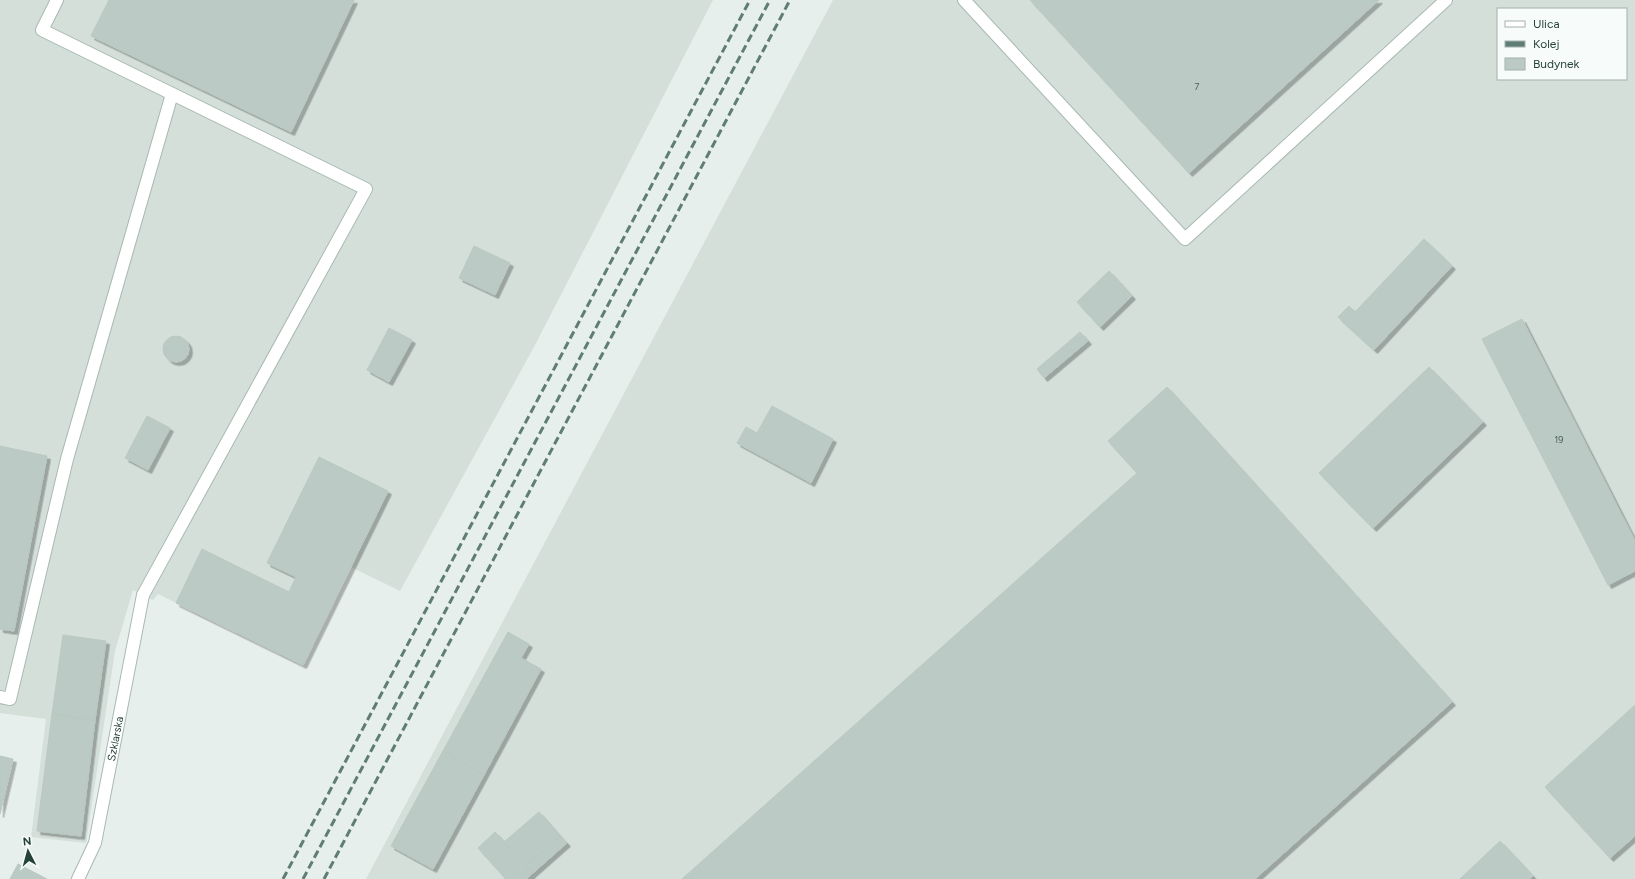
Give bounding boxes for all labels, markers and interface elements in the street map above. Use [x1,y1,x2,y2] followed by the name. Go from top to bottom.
[1497,8,1627,80] legend
[1533,17,1560,31] text: Ulica
[1533,37,1560,51] text: Kolej
[1533,57,1580,71] text: Budynek
[1195,81,1200,92] house number: 7
[1555,434,1563,445] house number: 19
[105,715,126,762] street label: Szklarska
[8,831,48,871] north arrow
[22,835,32,848] text: N

